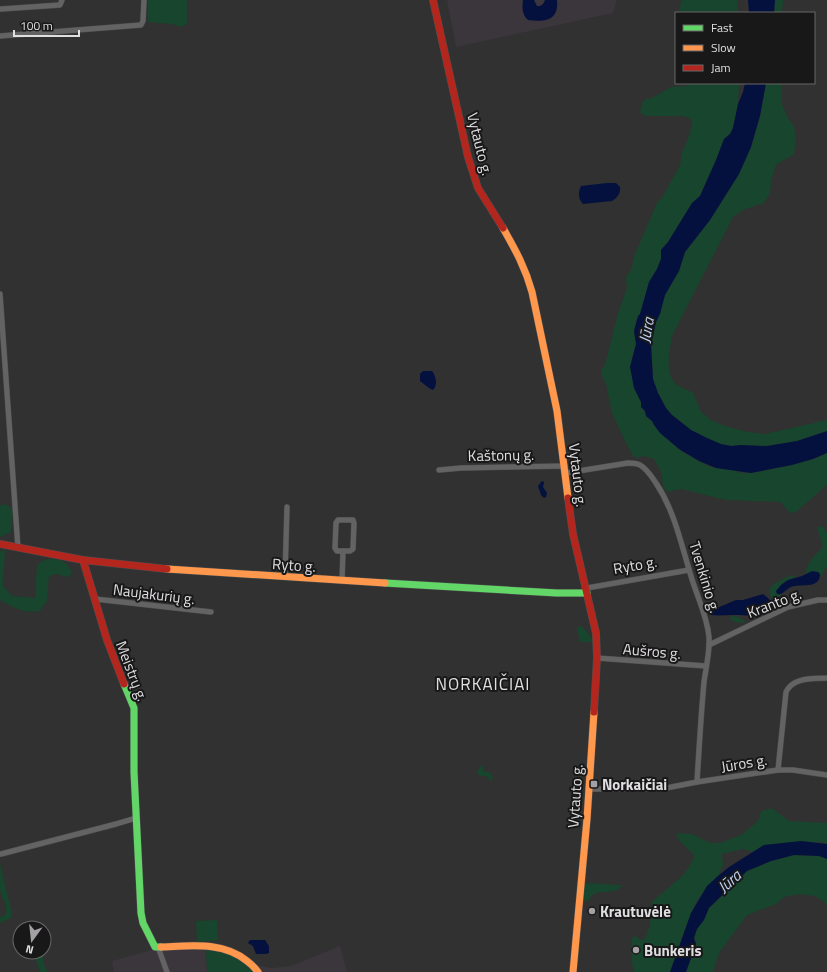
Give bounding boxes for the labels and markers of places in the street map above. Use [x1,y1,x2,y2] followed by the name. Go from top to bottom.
[602,773,667,796] place label: Norkaičiai
[589,779,599,789] marker: Norkaičiai
[600,900,671,923] place label: Krautuvėlė
[587,906,597,916] marker: Krautuvėlė
[644,939,702,962] place label: Bunkeris
[631,945,641,955] marker: Bunkeris

